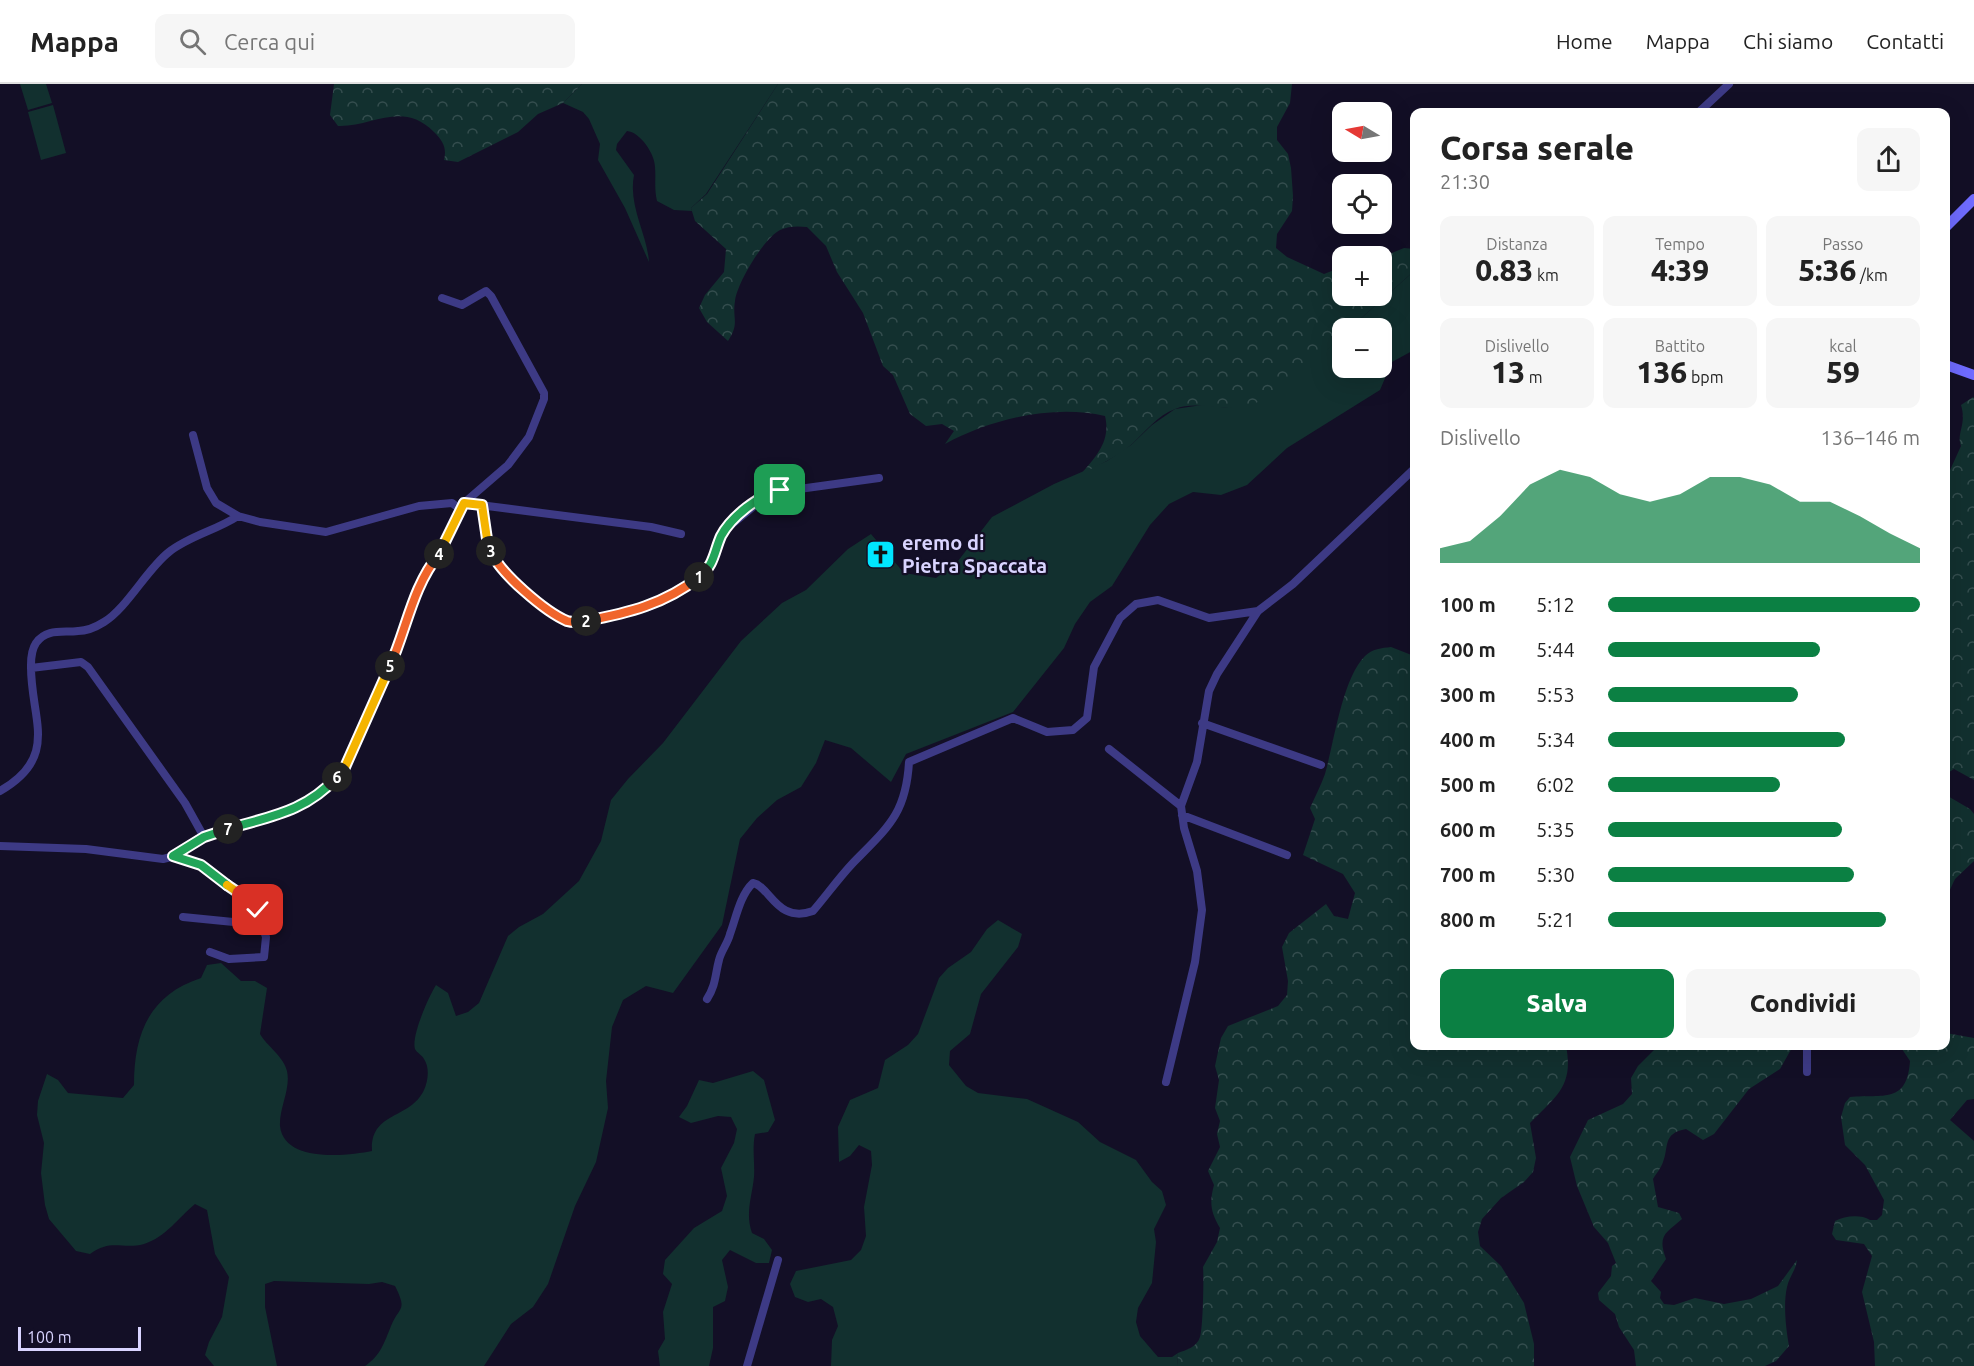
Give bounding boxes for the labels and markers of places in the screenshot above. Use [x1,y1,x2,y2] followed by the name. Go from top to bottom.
[754,464,805,515] pin
[902,531,1047,577] place label: eremo di Pietra Spaccata
[476,536,506,566] pin: 3
[865,538,897,570] church icon: eremo di Pietra Spaccata
[424,539,454,569] pin: 4
[684,562,714,592] pin: 1
[571,606,601,636] pin: 2
[375,651,405,681] pin: 5
[322,762,352,792] pin: 6
[213,814,243,844] pin: 7
[232,884,283,935] pin

